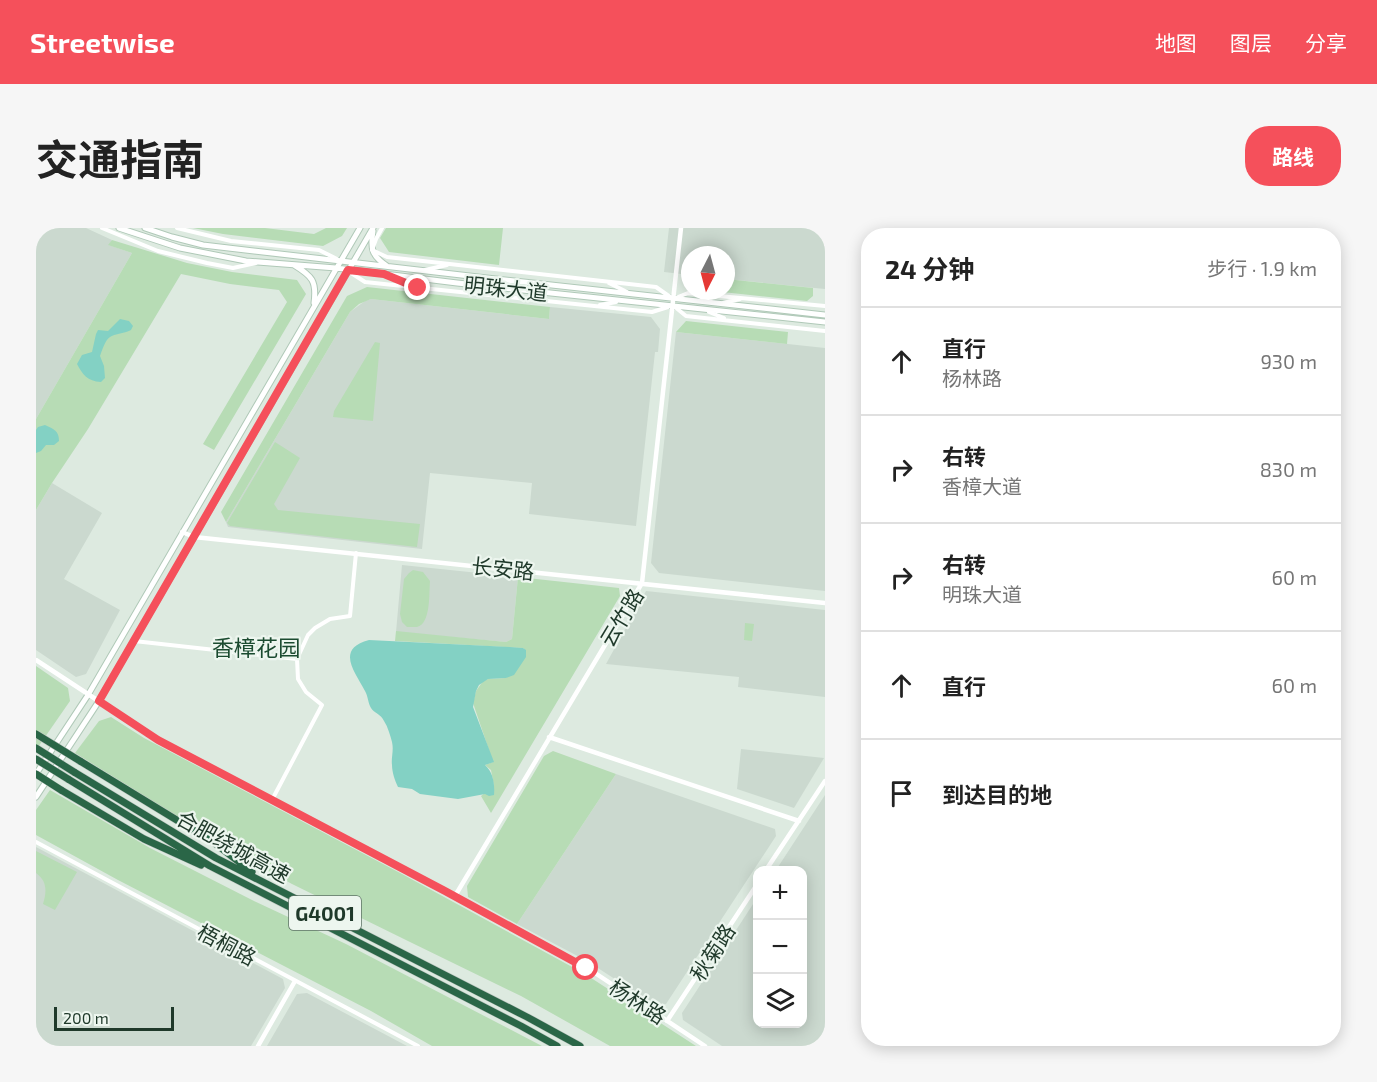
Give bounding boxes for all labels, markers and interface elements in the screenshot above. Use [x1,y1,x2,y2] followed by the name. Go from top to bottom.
[30,25,175,59] text: Streetwise
[1155,30,1197,55] text: 地图
[1230,30,1272,55] text: 图层
[1305,30,1347,55] text: 分享
[1245,126,1341,186] button: 路线
[36,133,204,183] text: 交通指南
[681,246,735,300] north arrow
[885,253,974,284] text: 24 分钟
[1207,256,1317,280] text: 步行 · 1.9 km
[463,271,549,305] street label: 明珠大道
[404,274,430,300] route end
[942,335,986,361] text: 直行
[885,345,918,378] icon: ahead
[1260,349,1317,373] text: 930 m
[942,366,1002,390] text: 杨林路
[942,443,986,469] text: 右转
[885,453,918,486] icon: right
[1260,457,1317,481] text: 830 m
[942,474,1022,498] text: 香樟大道
[942,551,986,577] text: 右转
[470,552,536,584] street label: 长安路
[885,561,918,594] icon: right
[1272,565,1317,589] text: 60 m
[942,582,1022,606] text: 明珠大道
[594,584,648,650] street label: 云竹路
[212,634,300,660] district label: 香樟花园
[885,669,918,702] icon: ahead
[942,673,986,699] text: 直行
[1272,673,1317,697] text: 60 m
[885,777,918,810] icon: arrive
[942,781,1052,807] text: 到达目的地
[173,805,295,887] street label: 合肥绕城高速
[753,866,807,1028] map controls
[753,866,807,920] button: +
[289,896,361,930] road number: G4001
[193,918,261,970] street label: 梧桐路
[684,919,740,985] street label: 秋菊路
[753,920,807,974] button: −
[572,954,598,980] route start
[605,973,671,1029] street label: 杨林路
[753,974,807,1028] button: layers
[54,1004,174,1032] scale bar
[63,1008,109,1027] text: 200 m

